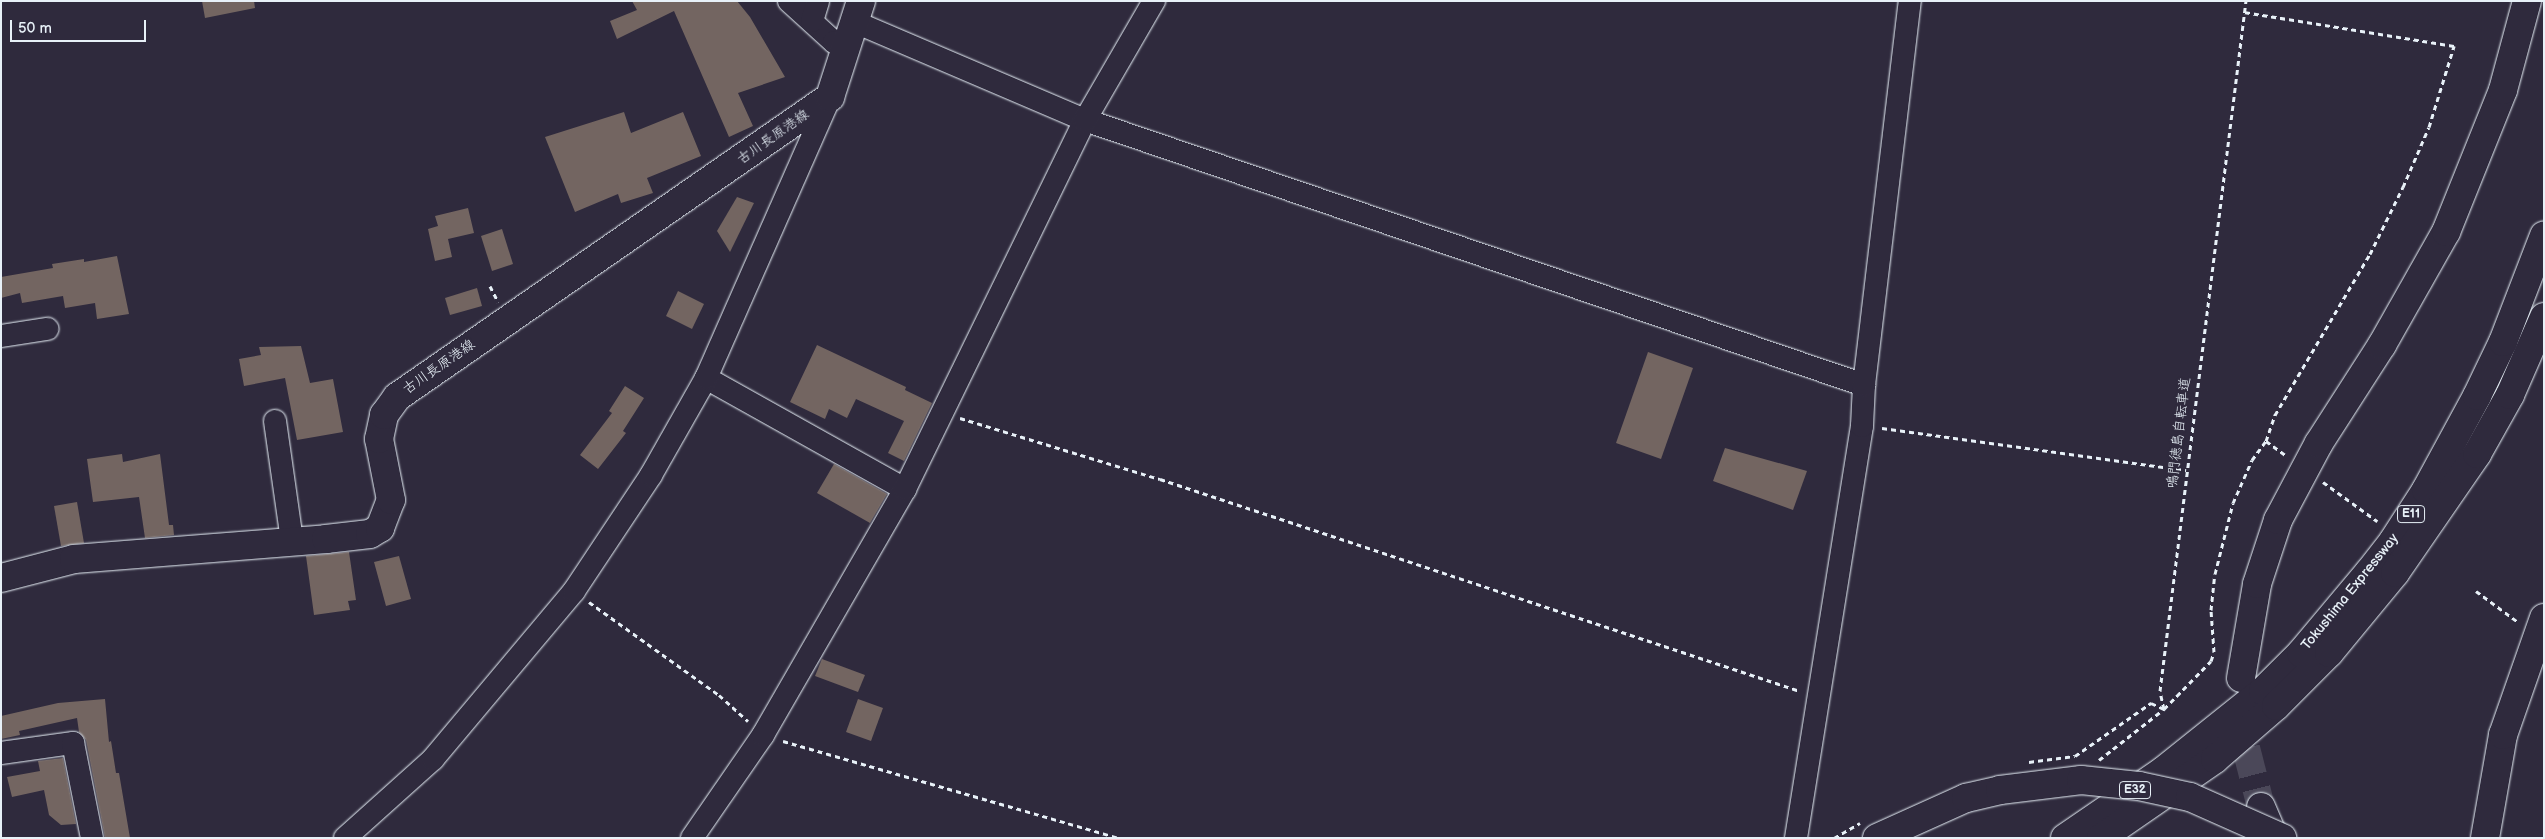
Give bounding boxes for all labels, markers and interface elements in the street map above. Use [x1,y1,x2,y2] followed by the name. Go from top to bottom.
[12,10,149,42] scale bar
[18,19,52,38] text: 50 m
[734,106,812,168] street label: 古川長原港線
[400,336,478,398] street label: 古川長原港線
[2164,376,2194,490] street label: 鳴門徳島自転車道
[2396,504,2426,524] road number: E11
[2298,530,2402,654] street label: Tokushima Expressway
[2119,780,2151,800] road number: E32

